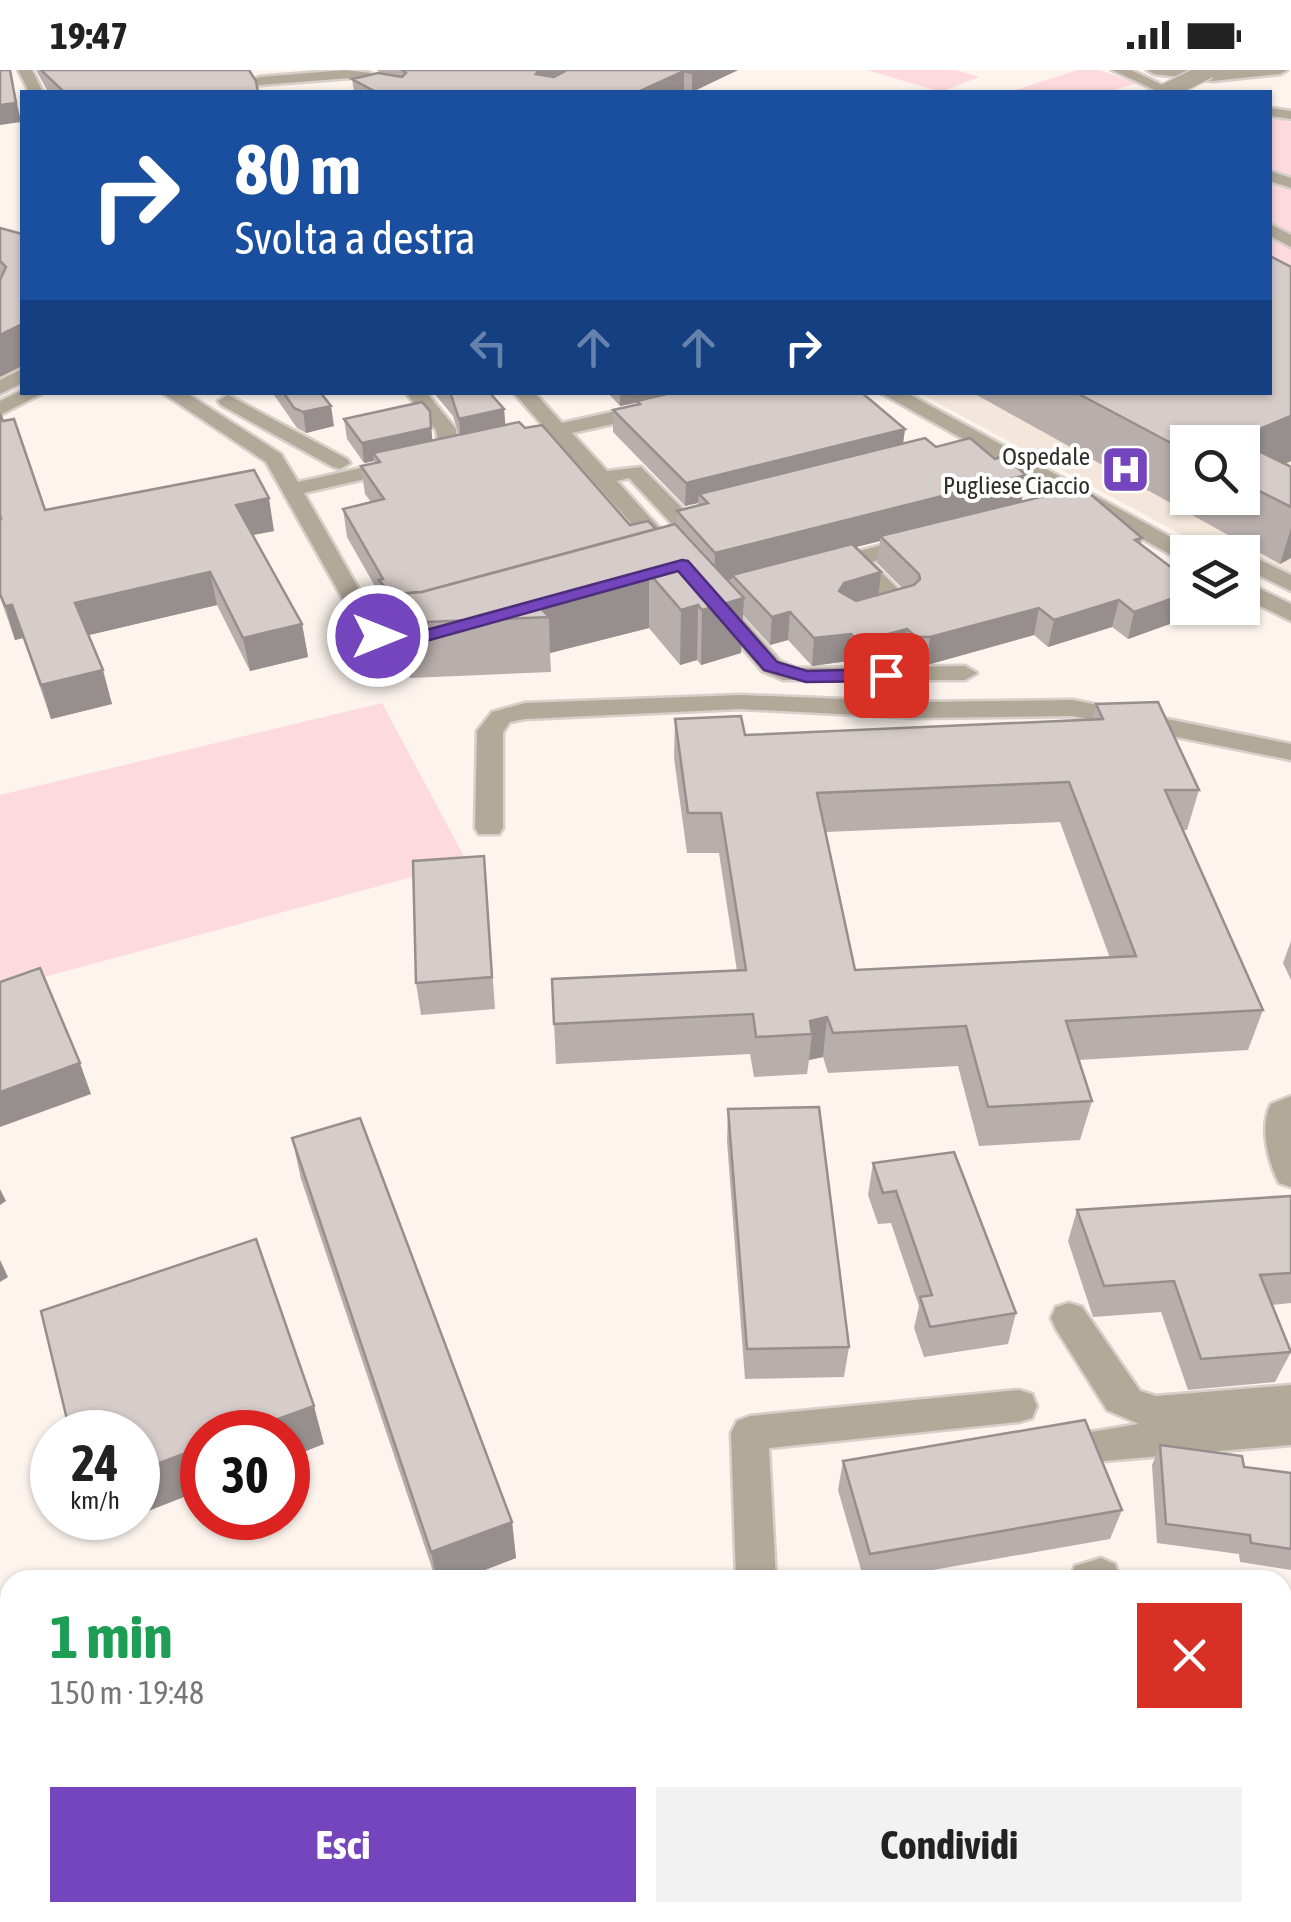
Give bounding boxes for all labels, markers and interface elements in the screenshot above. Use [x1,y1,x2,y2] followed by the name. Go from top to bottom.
[50,14,128,57] text: 19:47
[235,129,361,209] text: 80 m
[70,130,200,260] icon: right
[235,212,476,264] text: Svolta a destra
[461,320,516,375] icon: left
[566,320,621,375] icon: ahead
[671,320,726,375] icon: ahead
[776,320,831,375] icon: right
[1170,425,1260,625] map controls
[1170,425,1260,515] button: search
[943,442,1090,499] place label: Ospedale Pugliese Ciaccio
[1099,444,1151,496] hospital icon: Ospedale Pugliese Ciaccio
[1170,535,1260,625] button: layers
[326,584,430,688] position arrow
[844,633,929,718] pin
[859,648,914,703] icon: arrive
[180,1410,310,1540] speed limit sign: 30
[71,1434,118,1492] text: 24
[70,1486,120,1514] text: km/h
[50,1602,173,1671] text: 1 min
[1137,1603,1242,1708] button: close
[50,1674,204,1711] text: 150 m · 19:48
[50,1787,636,1902] button: Esci
[656,1787,1242,1902] button: Condividi

